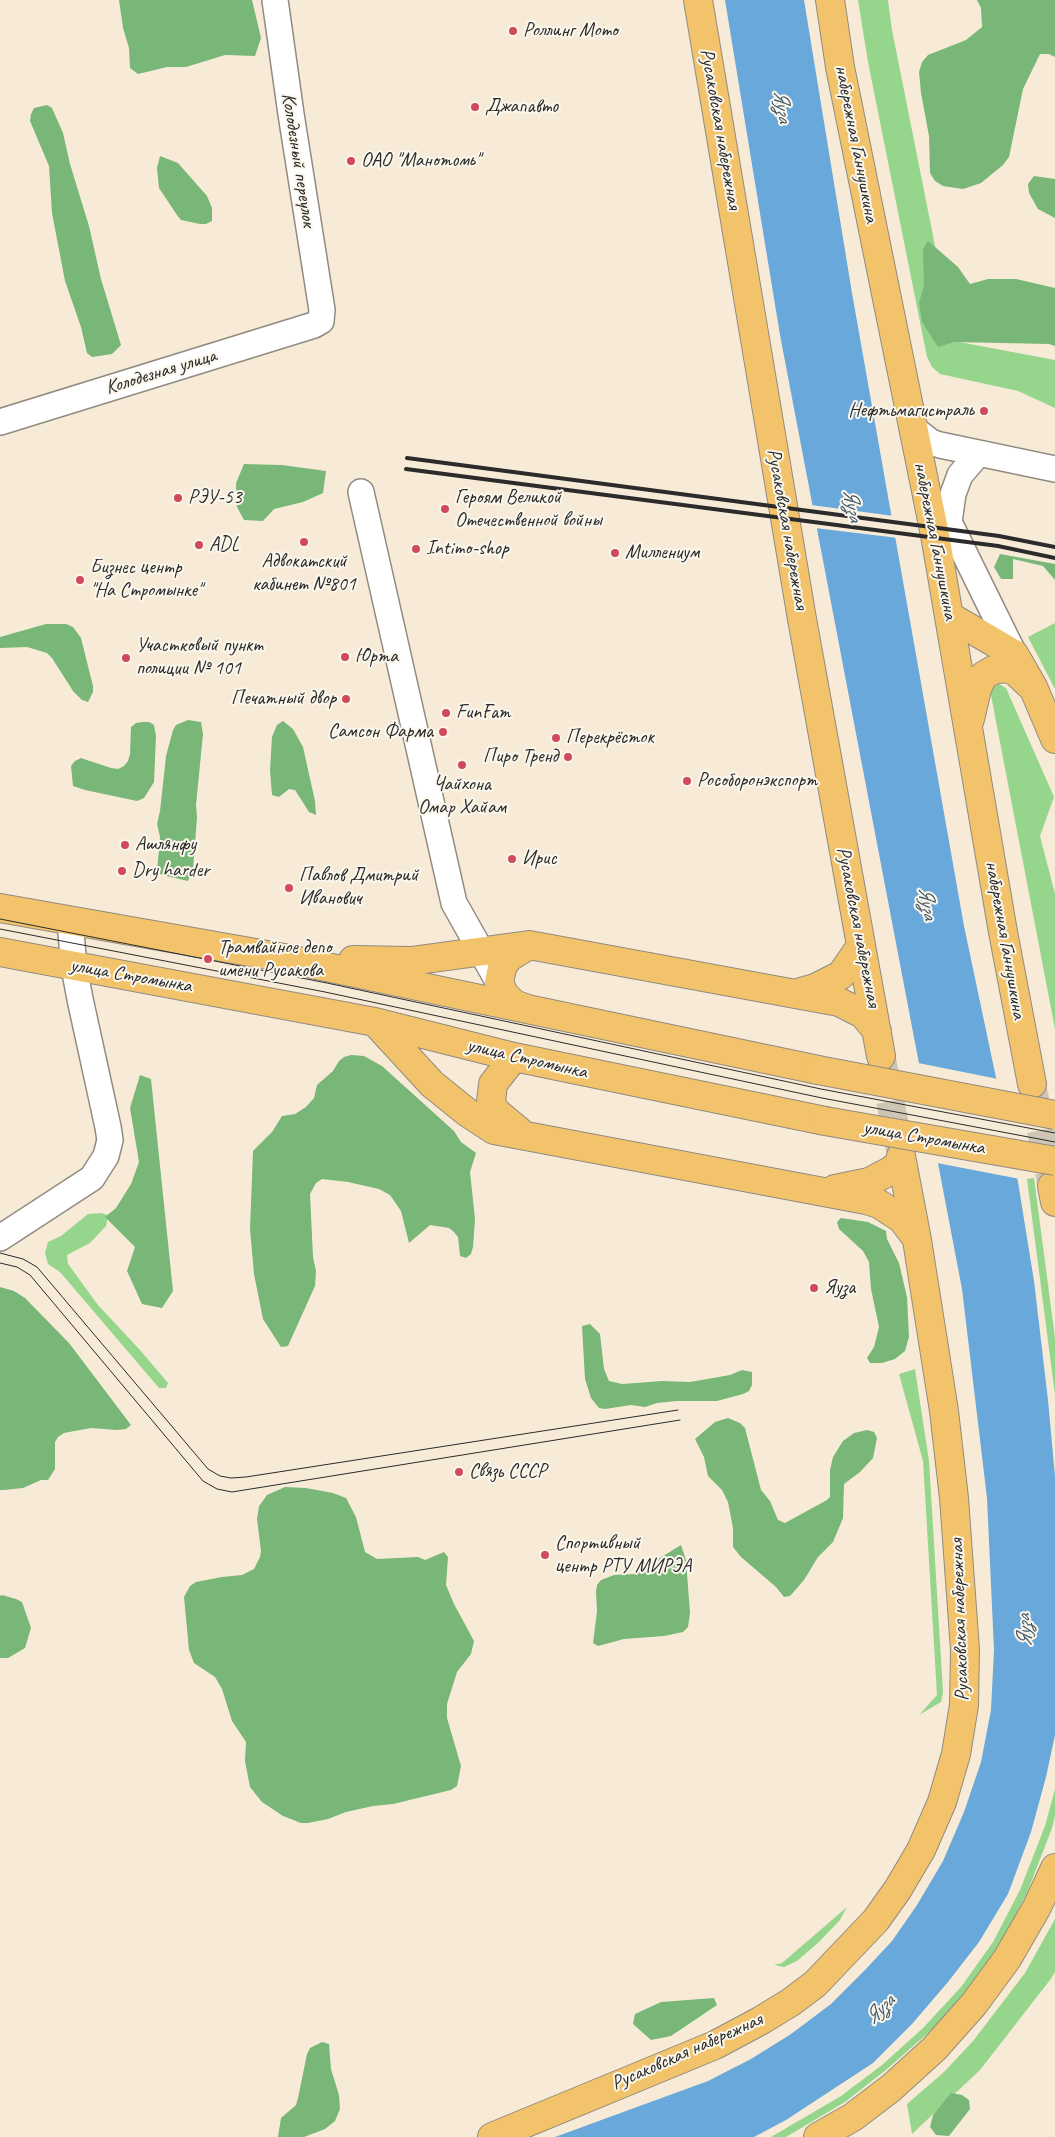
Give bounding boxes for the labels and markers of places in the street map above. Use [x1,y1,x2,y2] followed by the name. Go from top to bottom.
[523,19,618,43] place label: Роллинг Мото
[507,25,519,37] marker: Роллинг Мото
[485,95,558,119] place label: Джапавто
[469,101,481,113] marker: Джапавто
[361,149,480,173] place label: ОАО "Манотомь"
[345,155,357,167] marker: ОАО "Манотомь"
[848,399,974,423] place label: Нефтьмагистраль
[978,405,990,417] marker: Нефтьмагистраль
[188,486,242,510] place label: РЭУ-53
[455,486,602,533] place label: Героям Великой Отечественной войны
[172,492,184,504] marker: РЭУ-53
[439,503,451,515] marker: Героям Великой Отечественной войны
[209,533,239,557] place label: ADL
[298,536,310,548] marker: Адвокатский кабинет №801
[426,537,508,561] place label: Intimo-shop
[193,539,205,551] marker: ADL
[625,541,699,565] place label: Миллениум
[410,543,422,555] marker: Intimo-shop
[609,547,621,559] marker: Миллениум
[252,550,356,597] place label: Адвокатский кабинет №801
[90,556,202,603] place label: Бизнес центр "На Стромынке"
[74,574,86,586] marker: Бизнес центр "На Стромынке"
[136,634,262,681] place label: Участковый пункт полиции № 101
[355,645,398,669] place label: Юрта
[339,651,351,663] marker: Юрта
[120,652,132,664] marker: Участковый пункт полиции № 101
[231,687,336,711] place label: Печатный двор
[340,693,352,705] marker: Печатный двор
[456,701,510,725] place label: FunFam
[440,707,452,719] marker: FunFam
[328,720,433,744] place label: Самсон Фарма
[437,726,449,738] marker: Самсон Фарма
[566,726,654,750] place label: Перекрёсток
[550,732,562,744] marker: Перекрёсток
[483,745,558,769] place label: Пиро Тренд
[562,751,574,763] marker: Пиро Тренд
[456,759,468,771] marker: Чайхона Омар Хайам
[697,769,817,793] place label: Рособоронэкспорт
[418,773,506,820] place label: Чайхона Омар Хайам
[681,775,693,787] marker: Рособоронэкспорт
[135,833,196,857] place label: Ашлянфу
[119,839,131,851] marker: Ашлянфу
[522,847,556,871] place label: Ирис
[506,853,518,865] marker: Ирис
[132,859,209,883] place label: Dry harder
[299,864,418,911] place label: Павлов Дмитрий Иванович
[116,865,128,877] marker: Dry harder
[283,882,295,894] marker: Павлов Дмитрий Иванович
[218,936,332,983] place label: Трамвайное депо имени Русакова
[202,953,214,965] marker: Трамвайное депо имени Русакова
[824,1276,855,1300] place label: Яуза
[808,1282,820,1294] marker: Яуза
[469,1460,546,1484] place label: Связь СССР
[453,1466,465,1478] marker: Связь СССР
[555,1532,691,1579] place label: Спортивный центр РТУ МИРЭА
[539,1549,551,1561] marker: Спортивный центр РТУ МИРЭА

